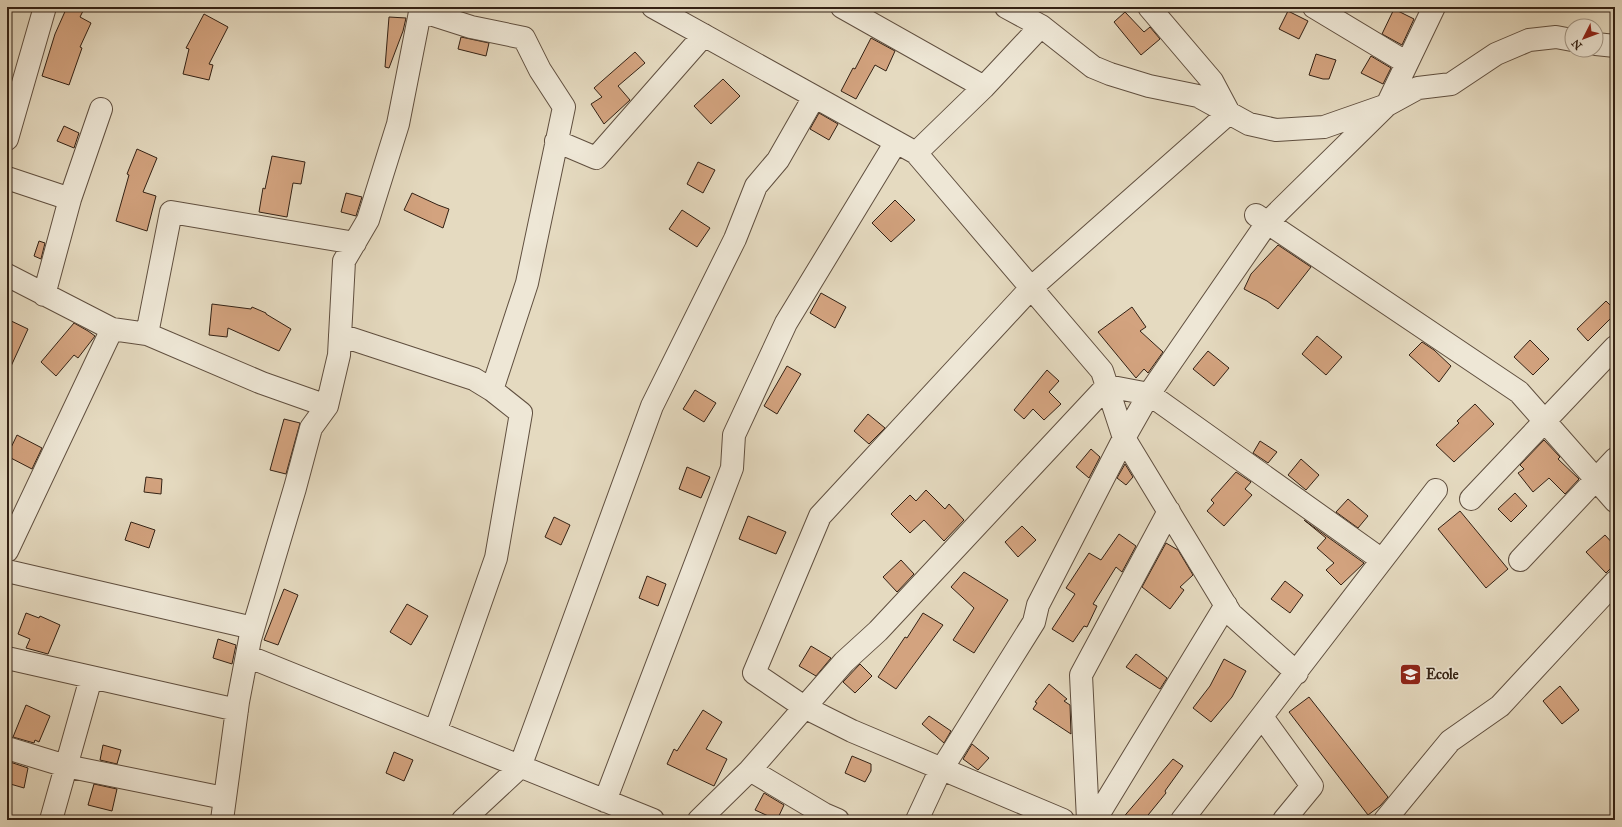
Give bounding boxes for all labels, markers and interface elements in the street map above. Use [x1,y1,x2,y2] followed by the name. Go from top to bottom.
[1564,18,1604,58] north arrow
[1569,36,1585,52] text: N
[1398,661,1424,687] school or university icon: Ecole
[1426,666,1459,683] place label: Ecole

